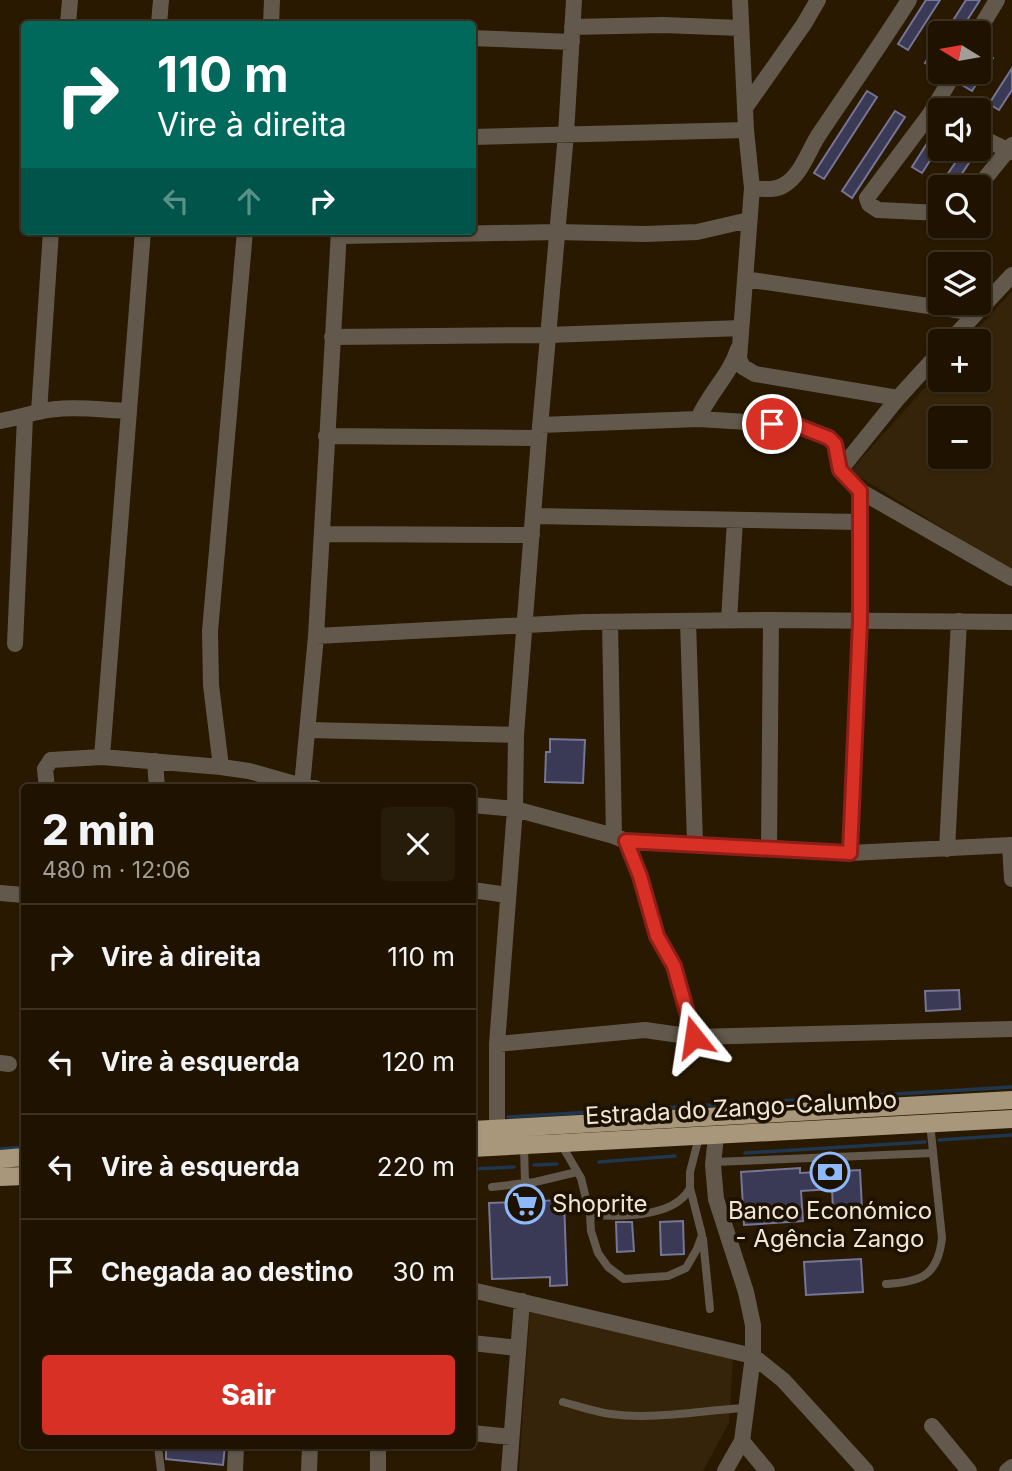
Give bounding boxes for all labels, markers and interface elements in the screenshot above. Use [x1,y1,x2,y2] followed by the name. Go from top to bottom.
[928,21,990,84] north arrow
[928,21,991,469] map controls
[157,45,289,104] text: 110 m
[42,49,133,140] icon: right
[928,98,991,161] button: sound
[157,105,347,144] text: Vire à direita
[928,175,991,238] button: search
[157,182,195,220] icon: left
[230,182,268,220] icon: ahead
[303,182,341,220] icon: right
[928,252,991,315] button: layers
[928,329,991,392] button: +
[742,394,802,454] pin
[753,405,791,443] icon: arrive
[928,406,991,469] button: −
[42,804,156,855] text: 2 min
[381,807,455,881] button: close
[42,856,191,884] text: 480 m · 12:06
[42,938,80,976] icon: right
[101,941,261,972] text: Vire à direita
[387,941,455,972] text: 110 m
[657,1000,731,1074] position arrow
[42,1043,80,1081] icon: left
[101,1046,300,1077] text: Vire à esquerda
[382,1046,455,1077] text: 120 m
[584,1085,898,1130] street label: Estrada do Zango-Calumbo
[42,1148,80,1186] icon: left
[101,1151,300,1182] text: Vire à esquerda
[377,1151,455,1182] text: 220 m
[809,1151,851,1193] bank icon: Banco Económico - Agência Zango
[504,1183,546,1225] supermarket icon: Shoprite
[552,1189,648,1218] place label: Shoprite
[728,1196,932,1253] place label: Banco Económico - Agência Zango
[42,1253,80,1291] icon: arrive
[101,1256,353,1287] text: Chegada ao destino
[392,1256,455,1287] text: 30 m
[42,1355,455,1435] button: Sair

